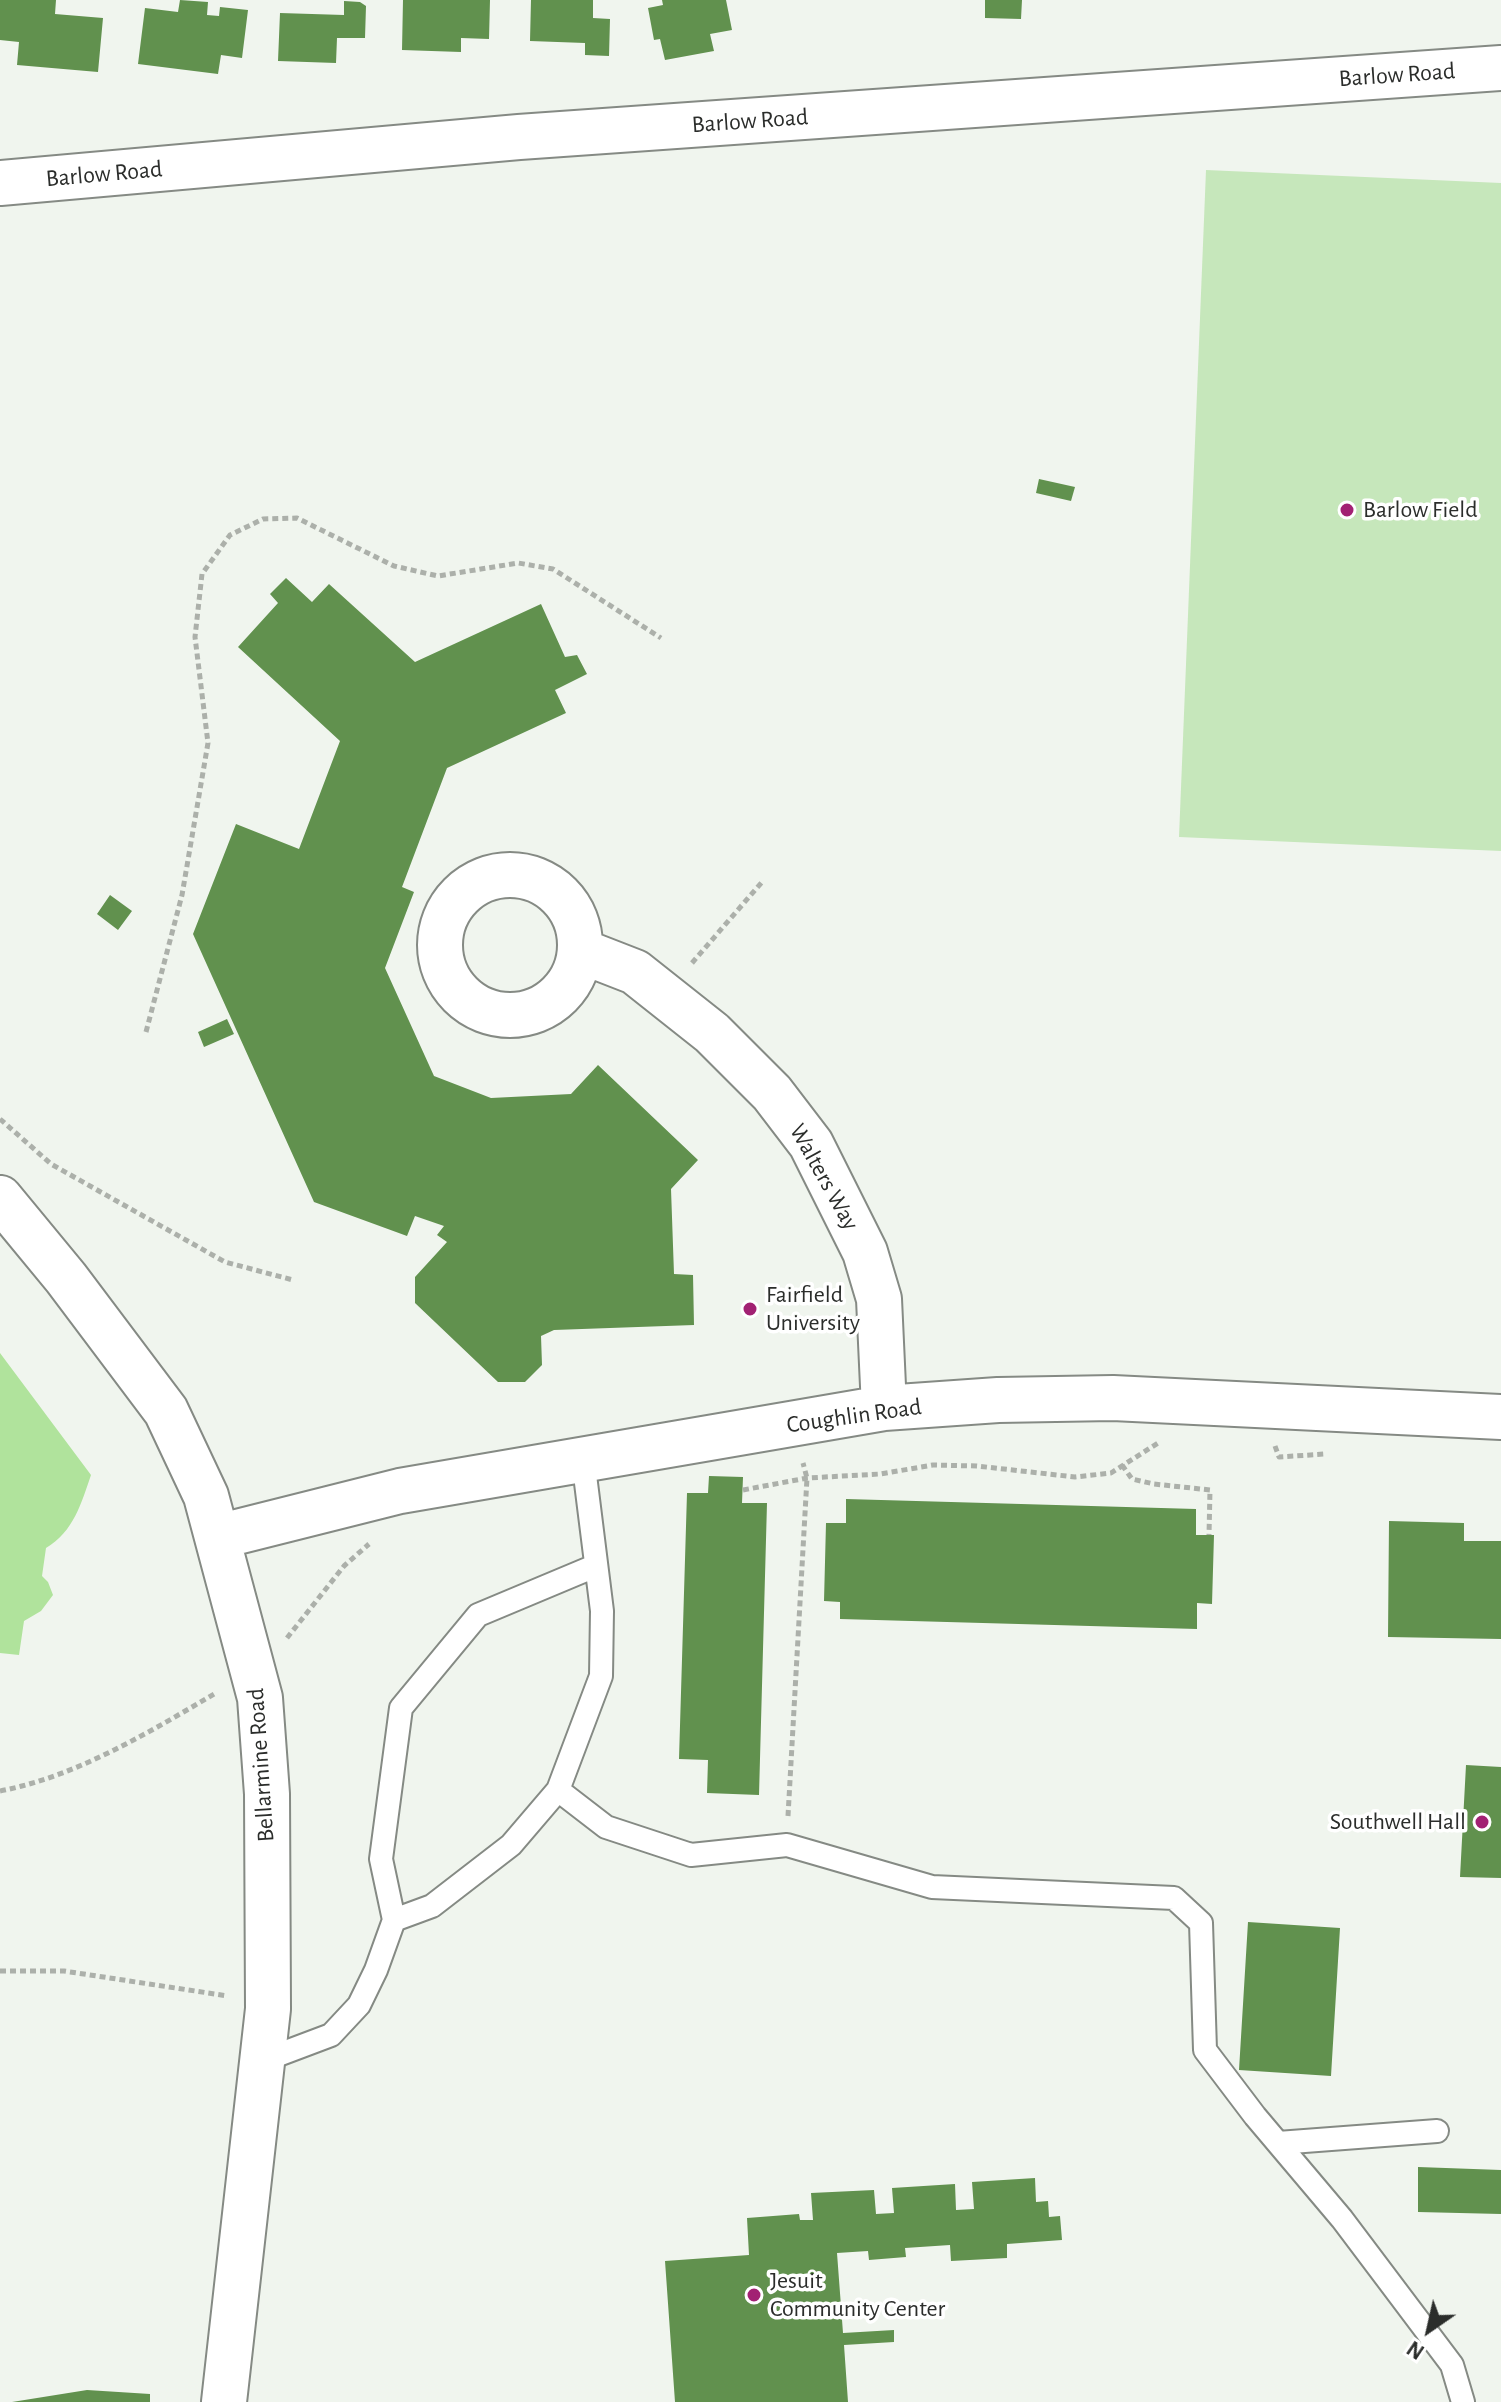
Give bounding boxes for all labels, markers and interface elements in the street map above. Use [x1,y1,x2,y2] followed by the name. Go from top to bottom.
[1338,57,1456,93] street label: Barlow Road
[691,103,809,139] street label: Barlow Road
[45,155,163,193] street label: Barlow Road
[1363,496,1478,524] place label: Barlow Field
[1338,501,1356,519] marker: Barlow Field
[783,1119,865,1235] street label: Walters Way
[766,1281,860,1337] place label: Fairfield University
[741,1300,759,1318] marker: Fairfield University
[785,1392,923,1440] street label: Coughlin Road
[241,1687,281,1843] street label: Bellarmine Road
[1330,1808,1466,1836] place label: Southwell Hall
[1473,1813,1491,1831] marker: Southwell Hall
[770,2267,945,2323] place label: Jesuit Community Center
[745,2286,763,2304] marker: Jesuit Community Center
[1389,2290,1469,2370] north arrow
[1403,2337,1428,2363] text: N

